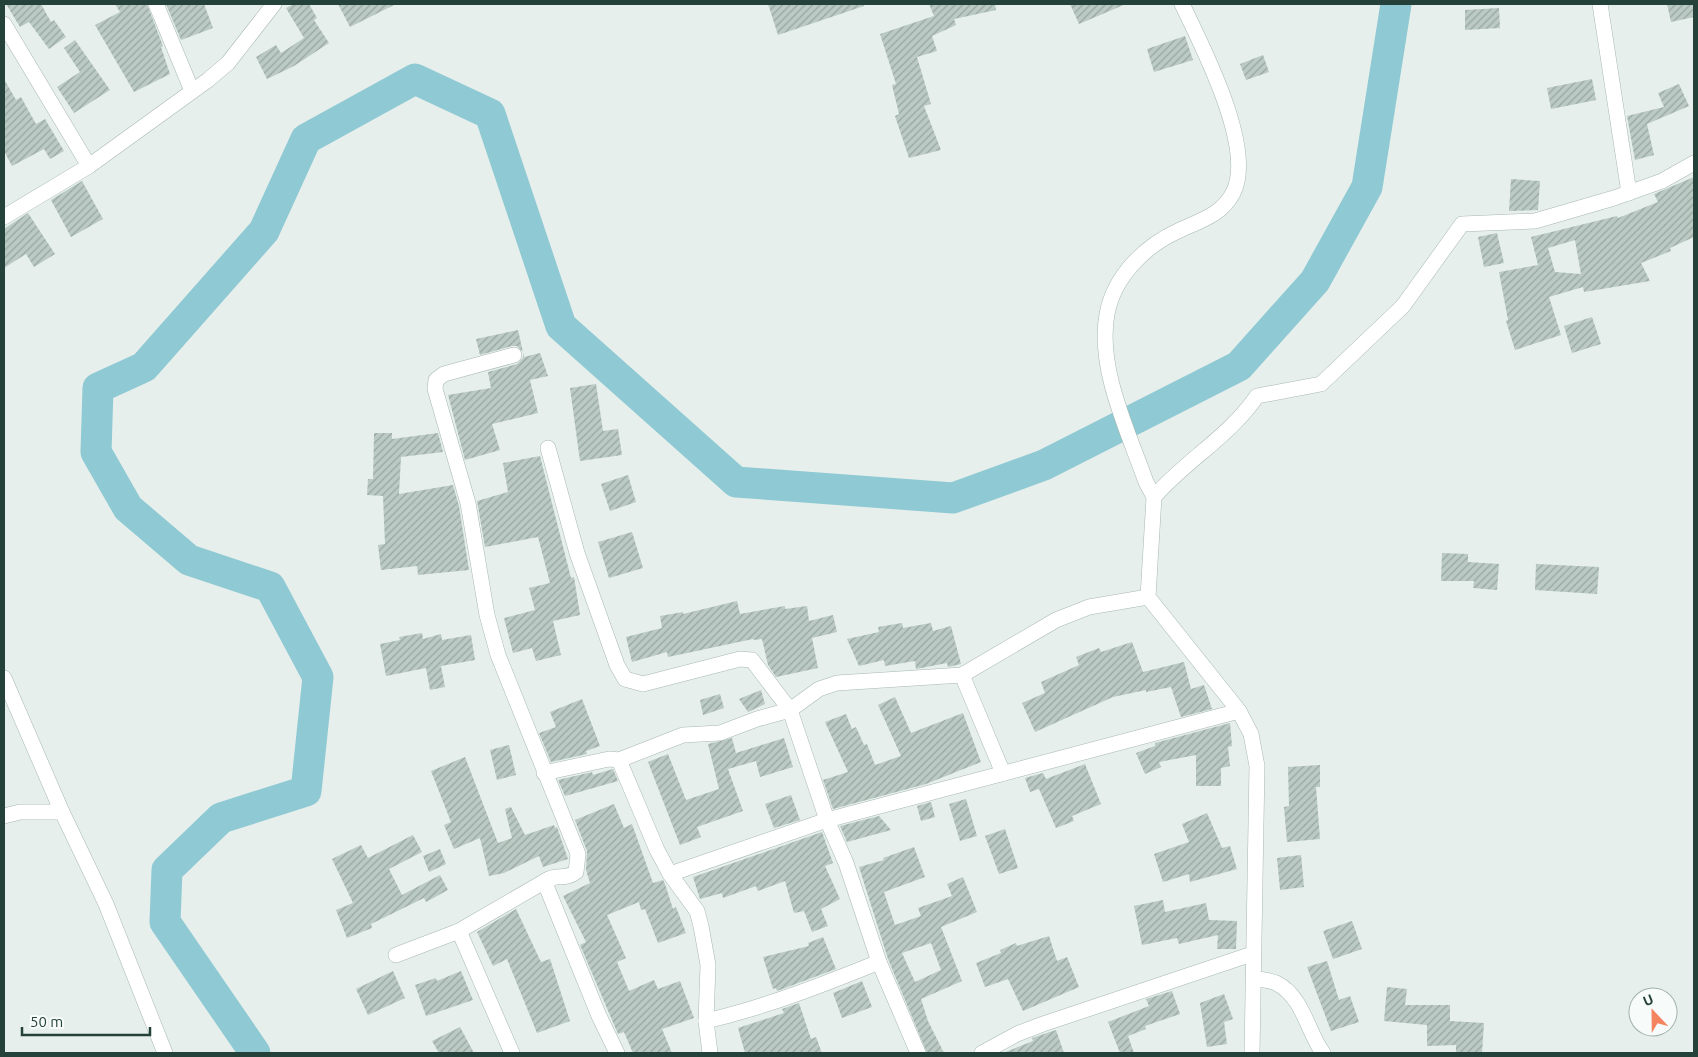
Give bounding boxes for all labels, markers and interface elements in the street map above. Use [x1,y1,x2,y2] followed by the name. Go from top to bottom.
[1628,987,1678,1037] north arrow
[1641,991,1656,1009] text: U
[22,1004,150,1036] scale bar
[30,1013,63,1030] text: 50 m

